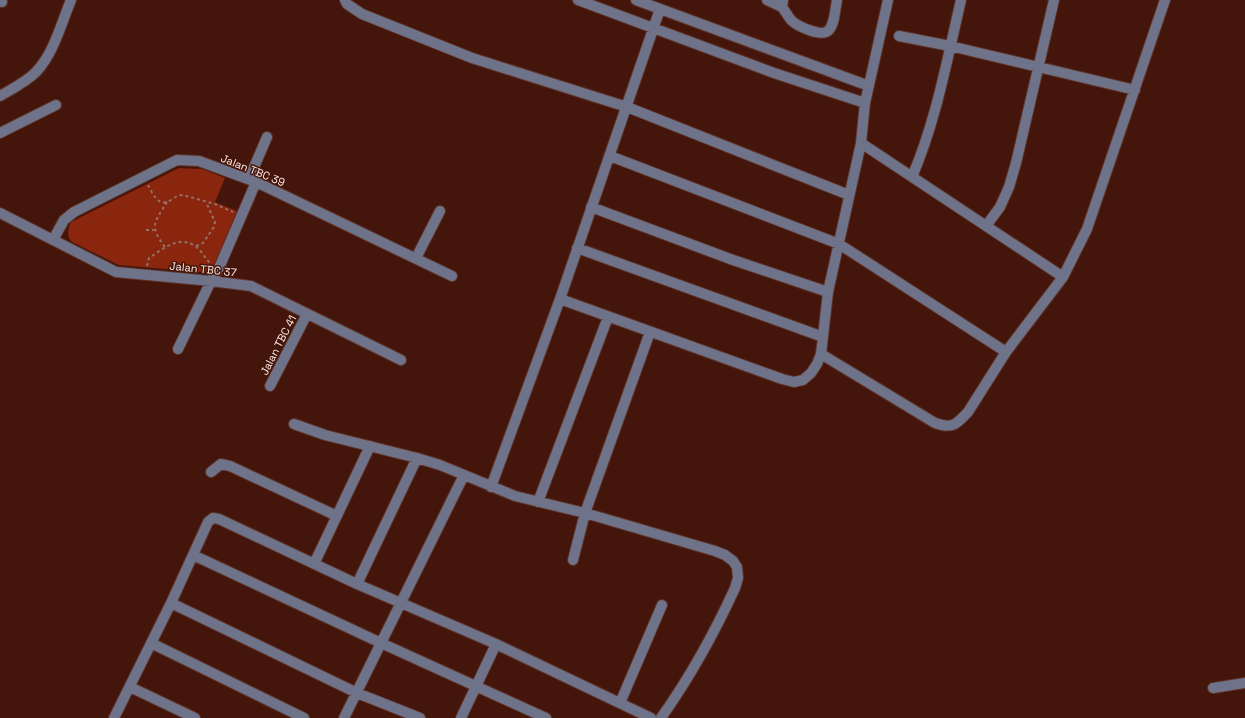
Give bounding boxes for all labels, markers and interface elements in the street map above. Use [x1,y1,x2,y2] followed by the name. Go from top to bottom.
[219,151,287,189] street label: Jalan TBC 39
[169,259,237,279] street label: Jalan TBC 37
[257,313,299,377] street label: Jalan TBC 41

